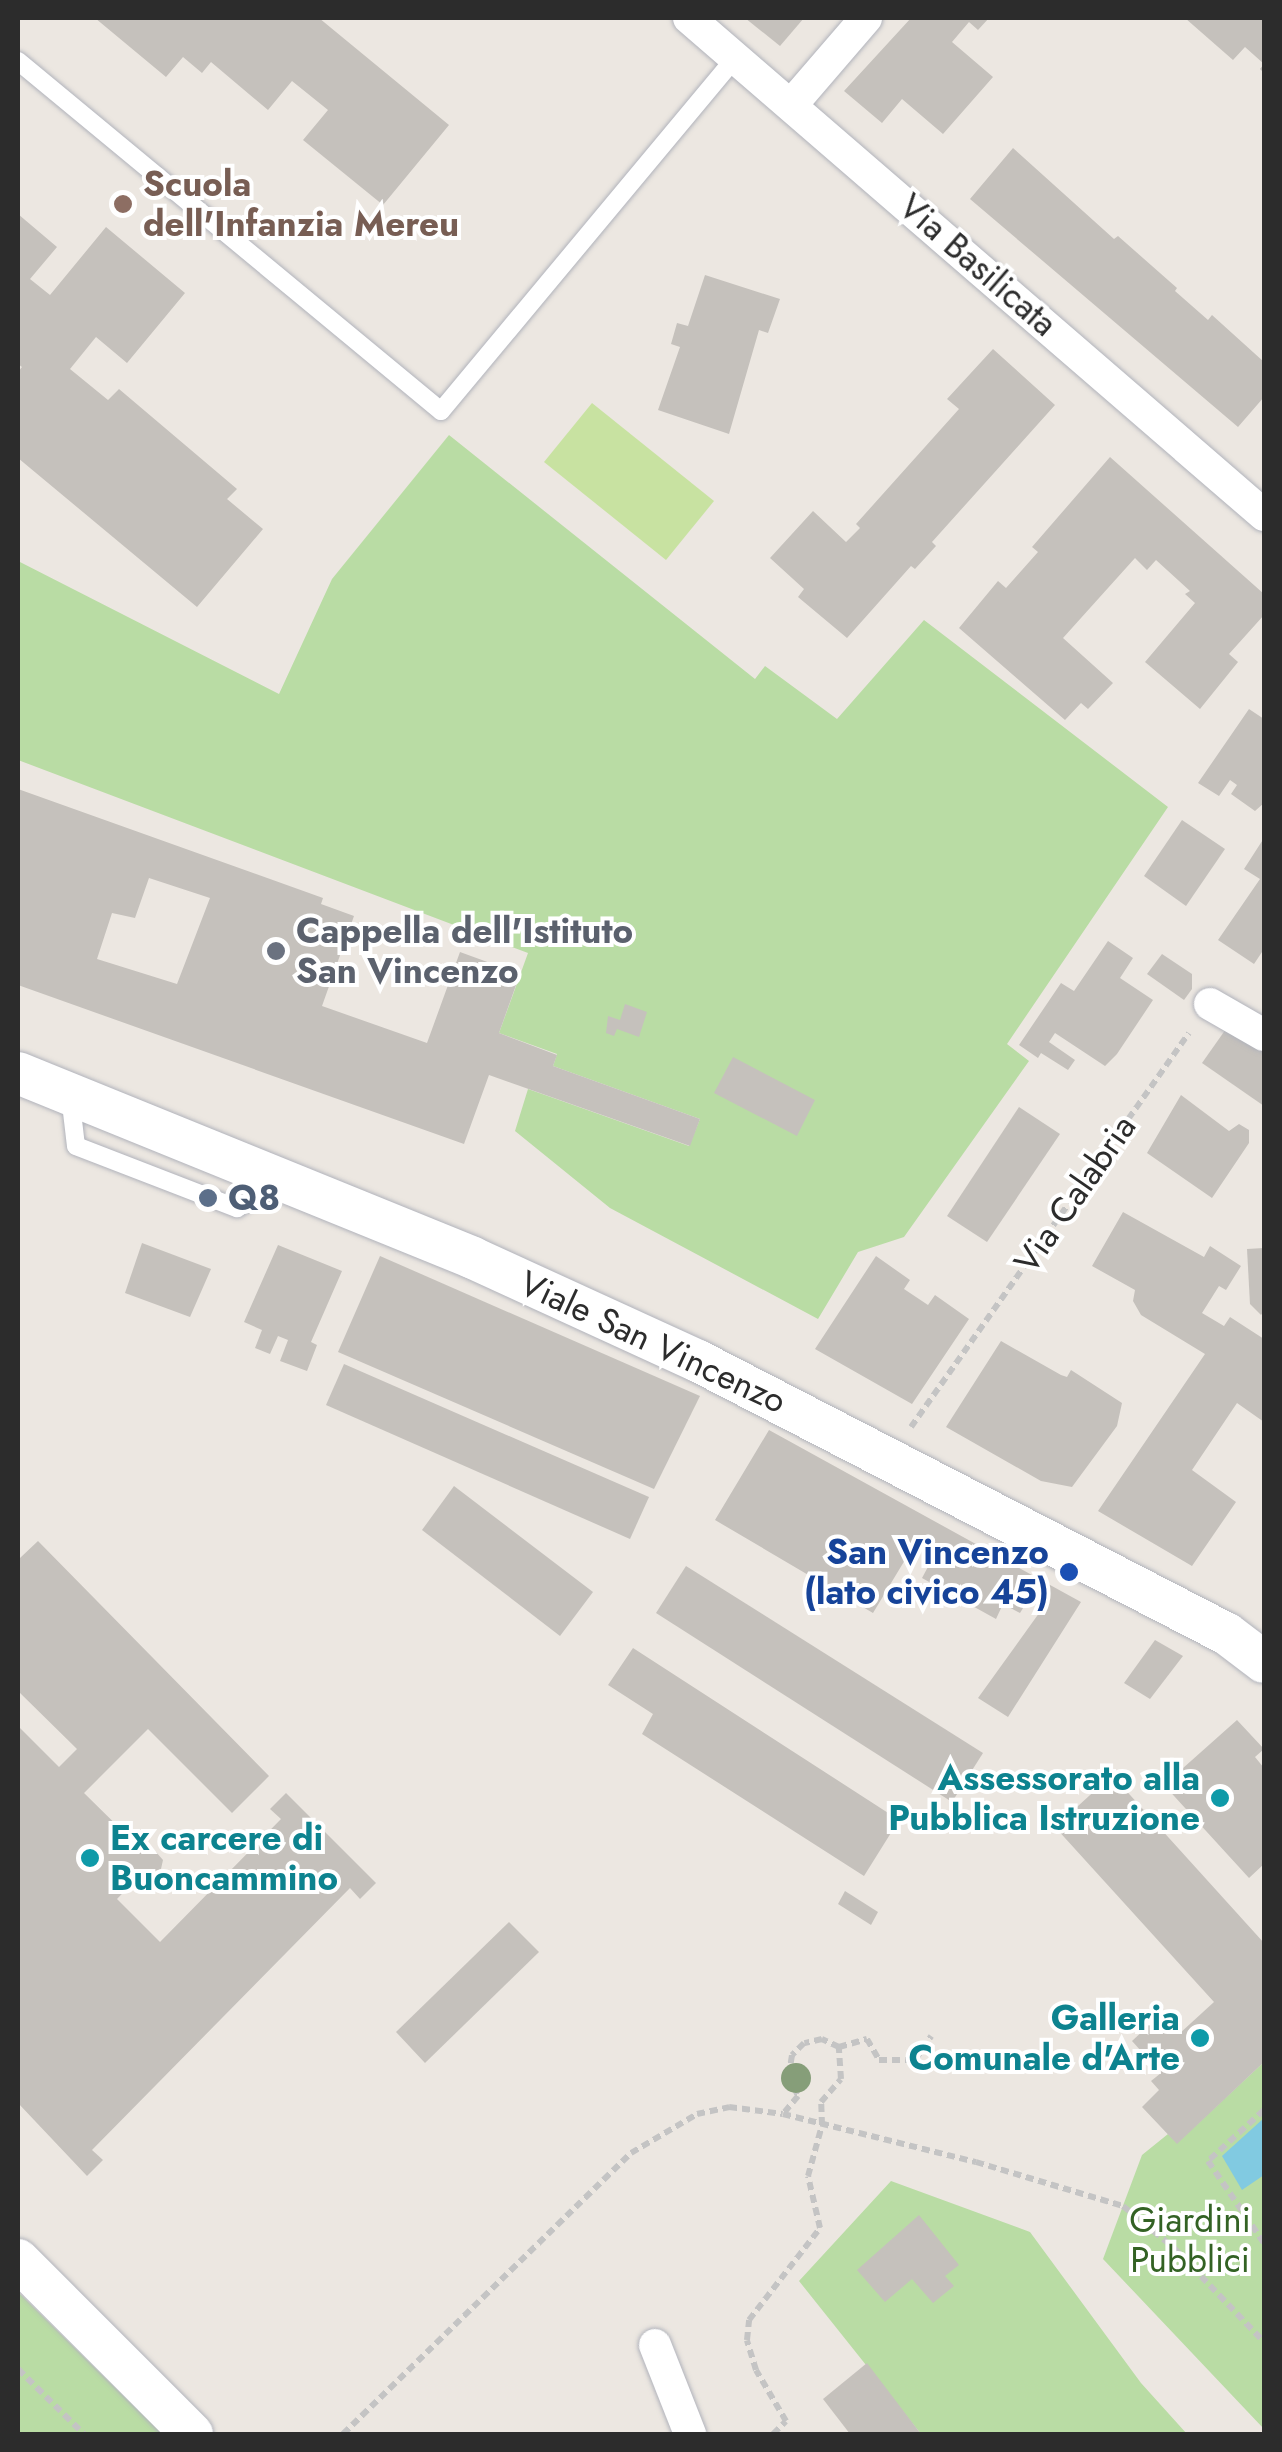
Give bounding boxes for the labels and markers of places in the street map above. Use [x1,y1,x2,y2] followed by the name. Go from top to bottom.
[143,163,459,245] place label: Scuola dell'Infanzia Mereu
[112,193,134,215] marker: Scuola dell'Infanzia Mereu
[296,910,633,992] place label: Cappella dell'Istituto San Vincenzo
[265,940,287,962] marker: Cappella dell'Istituto San Vincenzo
[228,1177,280,1219] place label: Q8
[197,1187,219,1209] marker: Q8
[804,1531,1049,1613] place label: San Vincenzo (lato civico 45)
[1058,1561,1080,1583] marker: San Vincenzo (lato civico 45)
[888,1757,1200,1839] place label: Assessorato alla Pubblica Istruzione
[1209,1787,1231,1809] marker: Assessorato alla Pubblica Istruzione
[110,1817,338,1899] place label: Ex carcere di Buoncammino
[79,1847,101,1869] marker: Ex carcere di Buoncammino
[909,1997,1180,2079] place label: Galleria Comunale d'Arte
[1189,2027,1211,2049] marker: Galleria Comunale d'Arte

